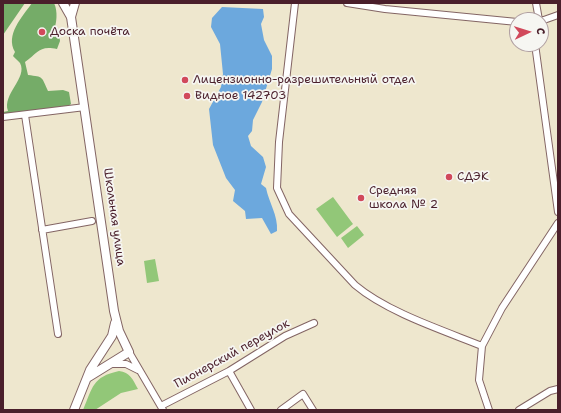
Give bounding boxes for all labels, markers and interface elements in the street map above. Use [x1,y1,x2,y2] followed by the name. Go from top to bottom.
[509,12,549,52] north arrow
[50,25,130,39] place label: Доска почёта
[37,27,47,37] marker: Доска почёта
[533,27,548,35] text: С
[193,73,415,87] place label: Лицензионно-разрешительный отдел
[180,75,190,85] marker: Лицензионно-разрешительный отдел
[195,89,286,103] place label: Видное 142703
[182,91,192,101] marker: Видное 142703
[100,167,128,267] street label: Школьная улица
[457,170,489,184] place label: СДЭК
[444,172,454,182] marker: СДЭК
[369,184,438,212] place label: Средняя школа № 2
[356,193,366,203] marker: Средняя школа № 2
[172,316,292,392] street label: Пионерский переулок

